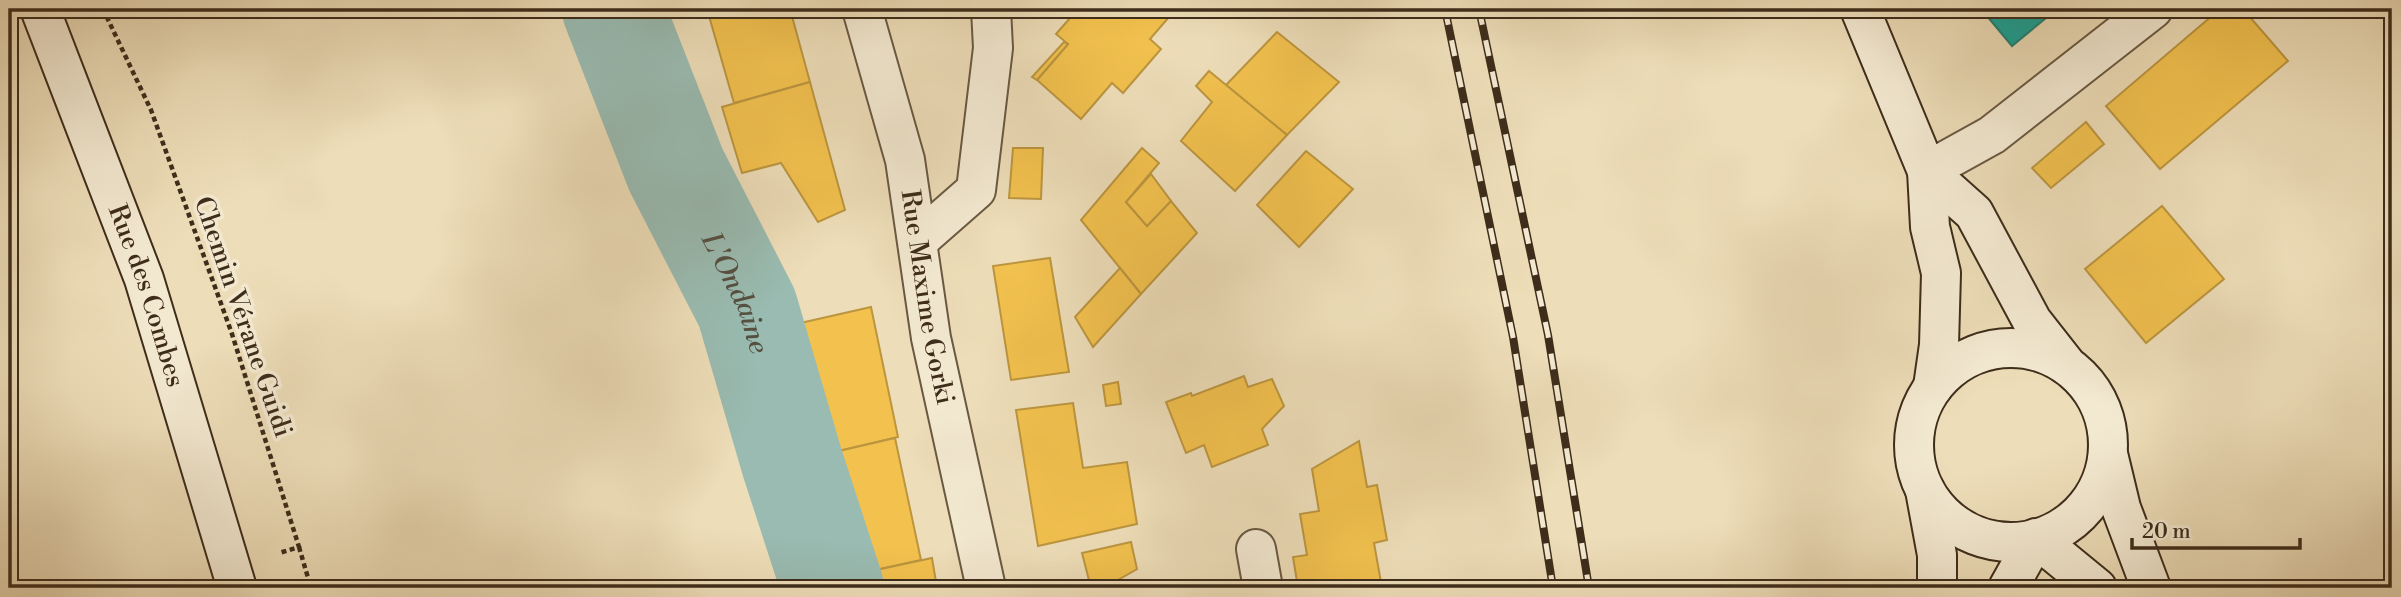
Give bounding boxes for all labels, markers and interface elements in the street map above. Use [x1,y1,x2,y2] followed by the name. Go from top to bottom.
[894,188,961,408] street label: Rue Maxime Gorki
[187,192,299,442] street label: Chemin Vérane Guidi
[101,200,192,391] street label: Rue des Combes
[693,226,777,357] water label: L'Ondaine
[2132,506,2300,550] scale bar
[2142,519,2191,545] text: 20 m

